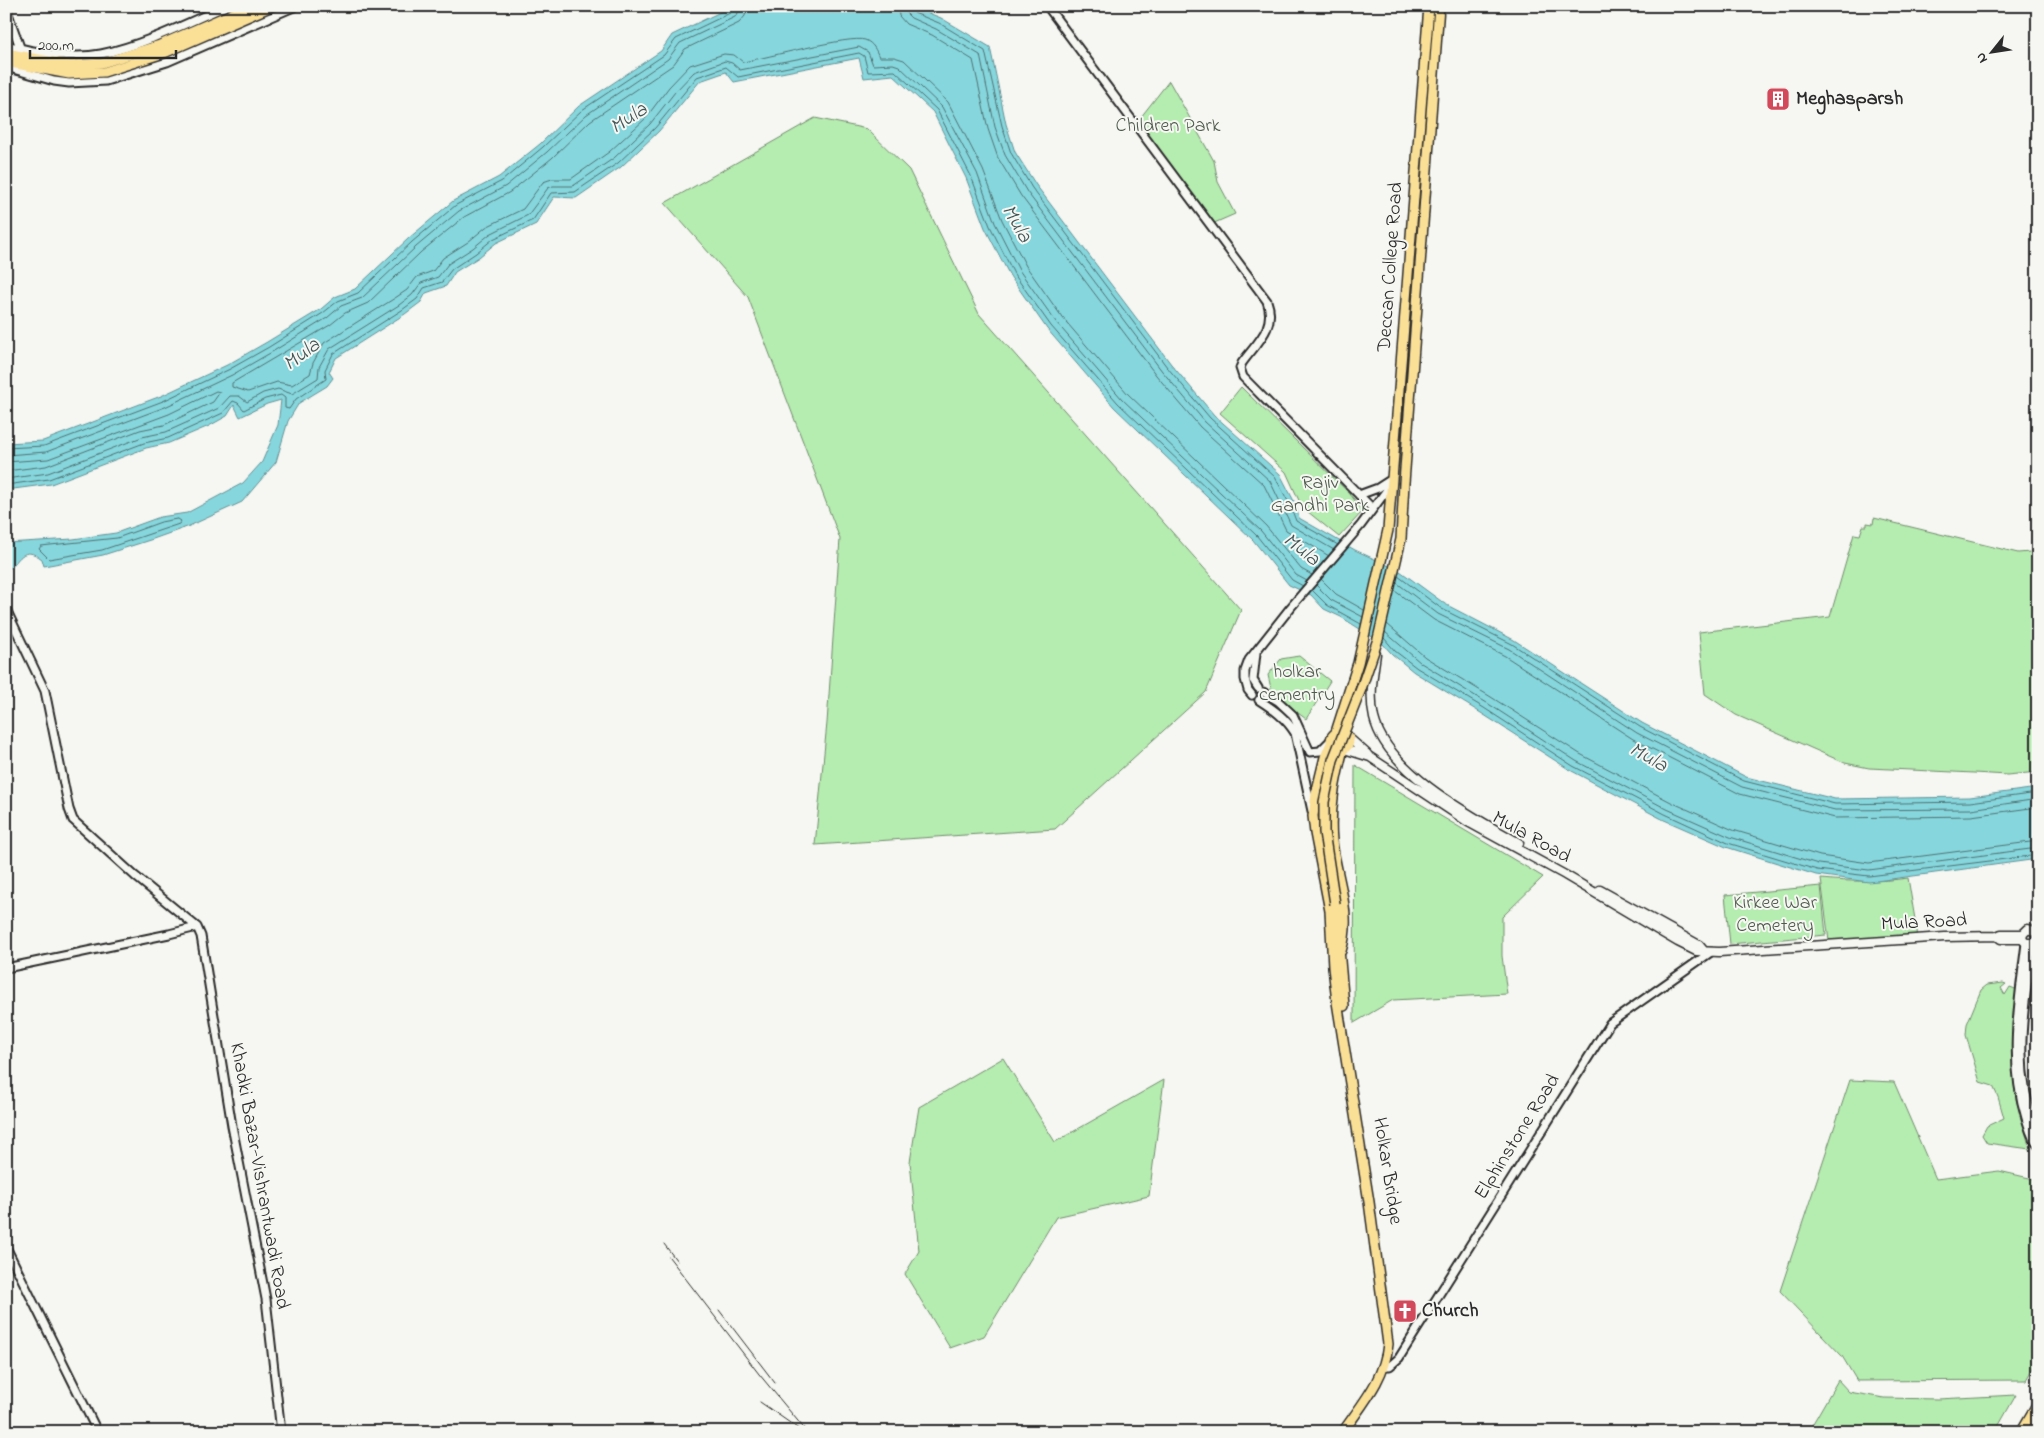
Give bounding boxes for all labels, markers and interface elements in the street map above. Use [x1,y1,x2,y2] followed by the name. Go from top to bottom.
[30,28,176,60] scale bar
[1966,28,2016,78] north arrow
[38,35,74,57] text: 200 m
[1971,48,1993,67] text: N
[1796,85,1903,115] place label: Meghasparsh
[1765,86,1791,112] building icon: Meghasparsh
[604,95,654,142] water label: Mula
[1116,112,1221,141] park label: Children Park
[1371,181,1412,354] street label: Deccan College Road
[993,199,1039,249] water label: Mula
[277,331,327,379] water label: Mula
[1271,469,1370,521] park label: Rajiv Gandhi Park
[1276,526,1326,574] water label: Mula
[1259,658,1335,710] park label: holkar cementry
[1623,735,1673,781] water label: Mula
[1486,804,1576,872] street label: Mula Road
[1733,889,1818,941] park label: Kirkee War Cemetery
[1880,906,1968,940] street label: Mula Road
[221,1040,297,1312] street label: Khadki Bazar-Vishrantwadi Road
[1468,1069,1568,1205] street label: Elphinstone Road
[1363,1115,1410,1227] street label: Holkar Bridge
[1422,1297,1478,1326] place label: Church
[1392,1298,1418,1324] church icon: Church

